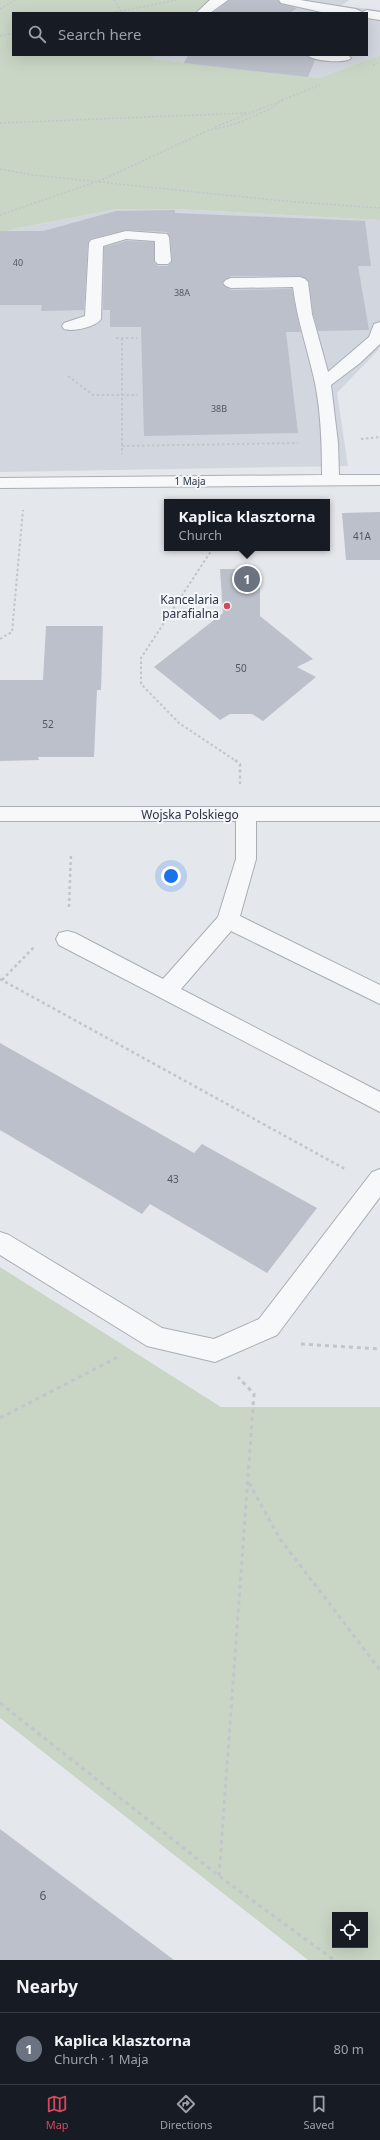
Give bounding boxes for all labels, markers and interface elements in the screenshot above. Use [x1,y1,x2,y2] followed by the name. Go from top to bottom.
[12,12,368,56] search box
[26,23,48,45] icon: search
[58,24,141,44] text: Search here
[13,256,23,269] house number: 40
[174,286,190,299] house number: 38A
[211,402,227,415] house number: 38B
[174,474,206,488] street label: 1 Maja
[164,499,330,551] popup
[178,506,316,526] text: Kaplica klasztorna
[178,526,222,544] text: Church
[353,529,372,543] house number: 41A
[234,564,260,594] pin: 1
[160,591,219,622] place label: Kancelaria parafialna
[222,601,232,611] marker: Kancelaria parafialna
[235,661,247,675] house number: 50
[42,717,54,731] house number: 52
[141,806,239,823] street label: Wojska Polskiego
[161,866,181,886] your location
[167,1172,179,1186] house number: 43
[40,1887,47,1904] house number: 6
[332,1912,368,1948] map controls
[332,1912,368,1948] button: locate
[16,1975,78,1998] text: Nearby
[54,2030,191,2050] text: Kaplica klasztorna
[25,2040,33,2058] text: 1
[334,2040,364,2058] text: 80 m
[54,2050,148,2068] text: Church · 1 Maja
[46,2093,69,2132] tab: Map
[160,2093,212,2132] tab: Directions
[304,2093,334,2132] tab: Saved

